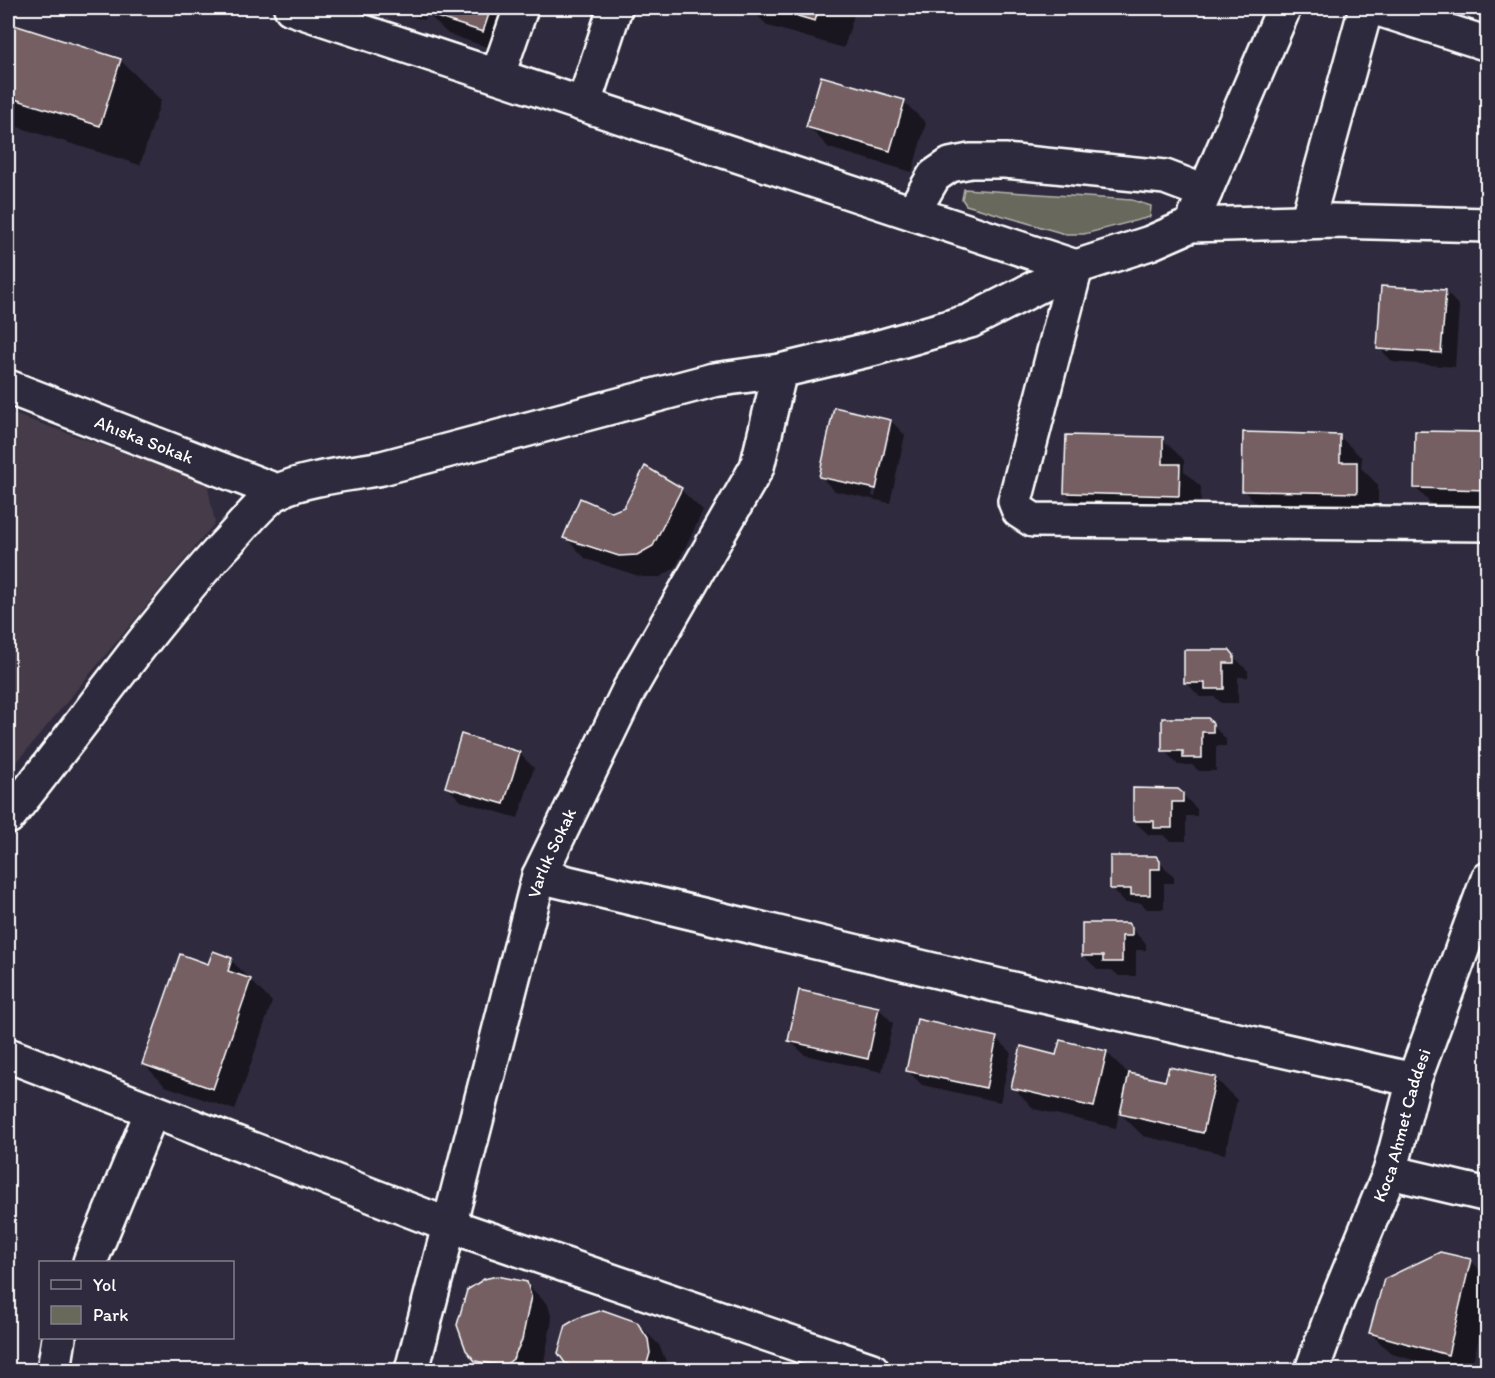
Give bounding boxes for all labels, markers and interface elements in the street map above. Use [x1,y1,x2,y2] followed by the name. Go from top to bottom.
[92,411,197,469] street label: Ahıska Sokak
[523,804,581,900] street label: Varlık Sokak
[1368,1046,1436,1205] street label: Koca Ahmet Caddesi
[39,1261,234,1339] legend
[93,1274,116,1296] text: Yol
[93,1304,128,1326] text: Park

